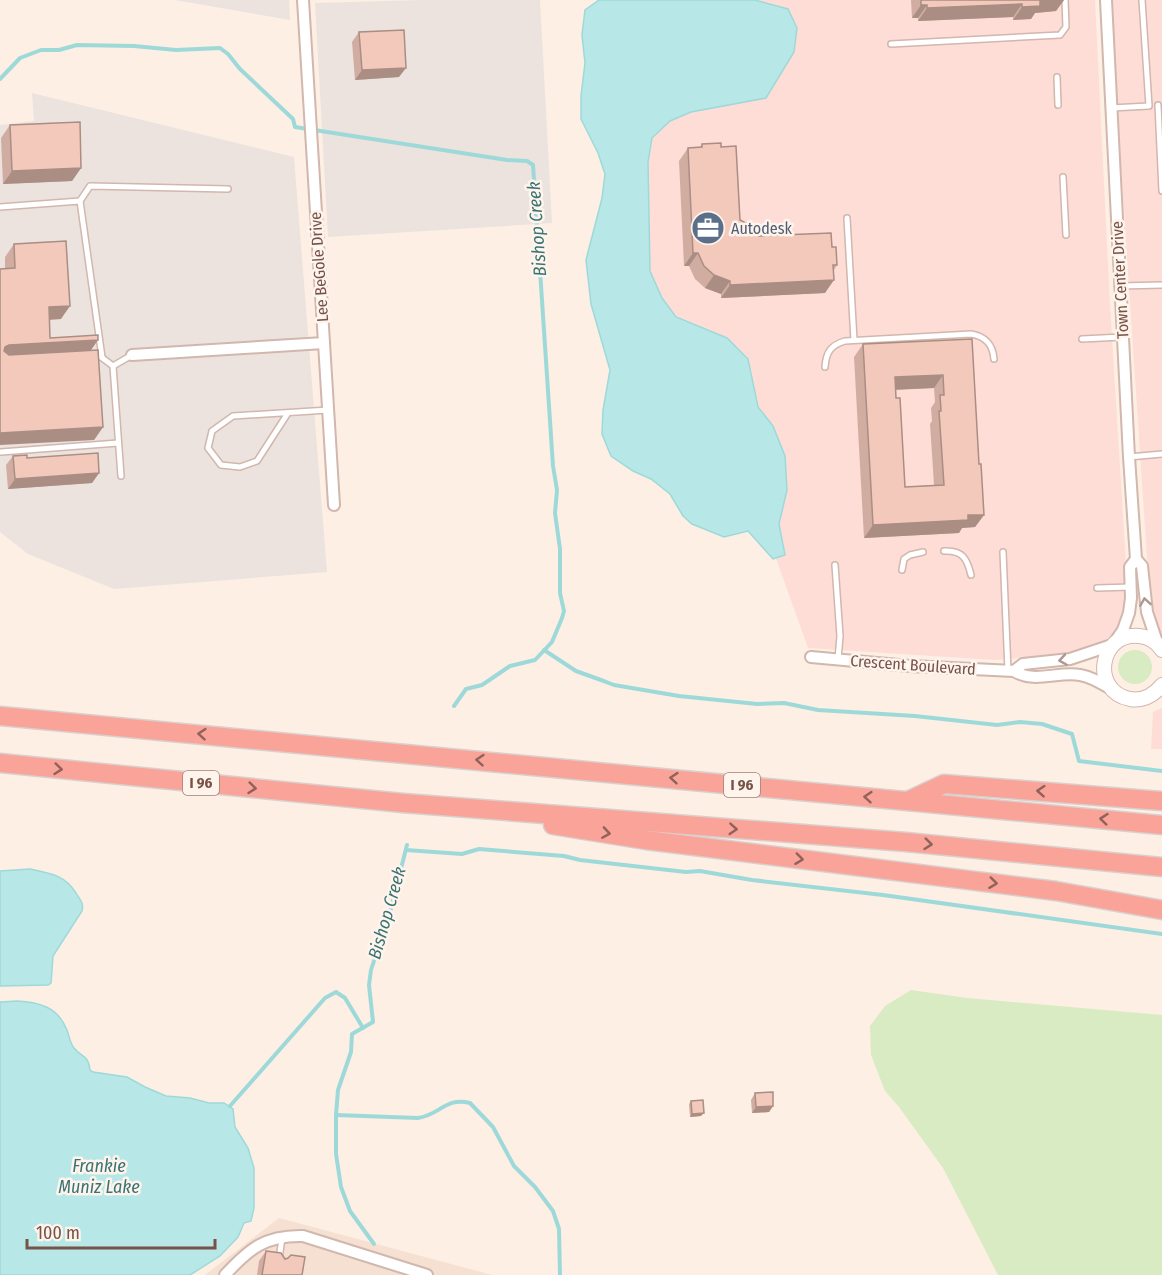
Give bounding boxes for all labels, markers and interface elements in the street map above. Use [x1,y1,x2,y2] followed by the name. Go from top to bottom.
[523,181,551,277] water label: Bishop Creek
[690,210,726,246] office icon: Autodesk
[306,211,332,323] street label: Lee BeGole Drive
[731,219,793,238] place label: Autodesk
[1107,221,1133,339] street label: Town Center Drive
[1140,597,1152,606] one-way arrow
[850,651,976,679] street label: Crescent Boulevard
[1058,653,1068,666] one-way arrow
[197,728,206,741] one-way arrow
[475,754,484,767] one-way arrow
[54,762,63,774] one-way arrow
[183,771,219,795] road number: I 96
[669,772,678,785] one-way arrow
[724,773,760,797] road number: I 96
[248,781,257,794] one-way arrow
[1036,785,1045,798] one-way arrow
[863,791,872,804] one-way arrow
[1099,813,1108,826] one-way arrow
[729,822,738,835] one-way arrow
[601,827,610,839] one-way arrow
[923,837,932,850] one-way arrow
[795,852,804,864] one-way arrow
[363,864,411,962] water label: Bishop Creek
[988,876,997,889] one-way arrow
[58,1155,140,1198] water label: Frankie Muniz Lake
[27,1212,214,1250] scale bar
[36,1222,80,1244] text: 100 m

